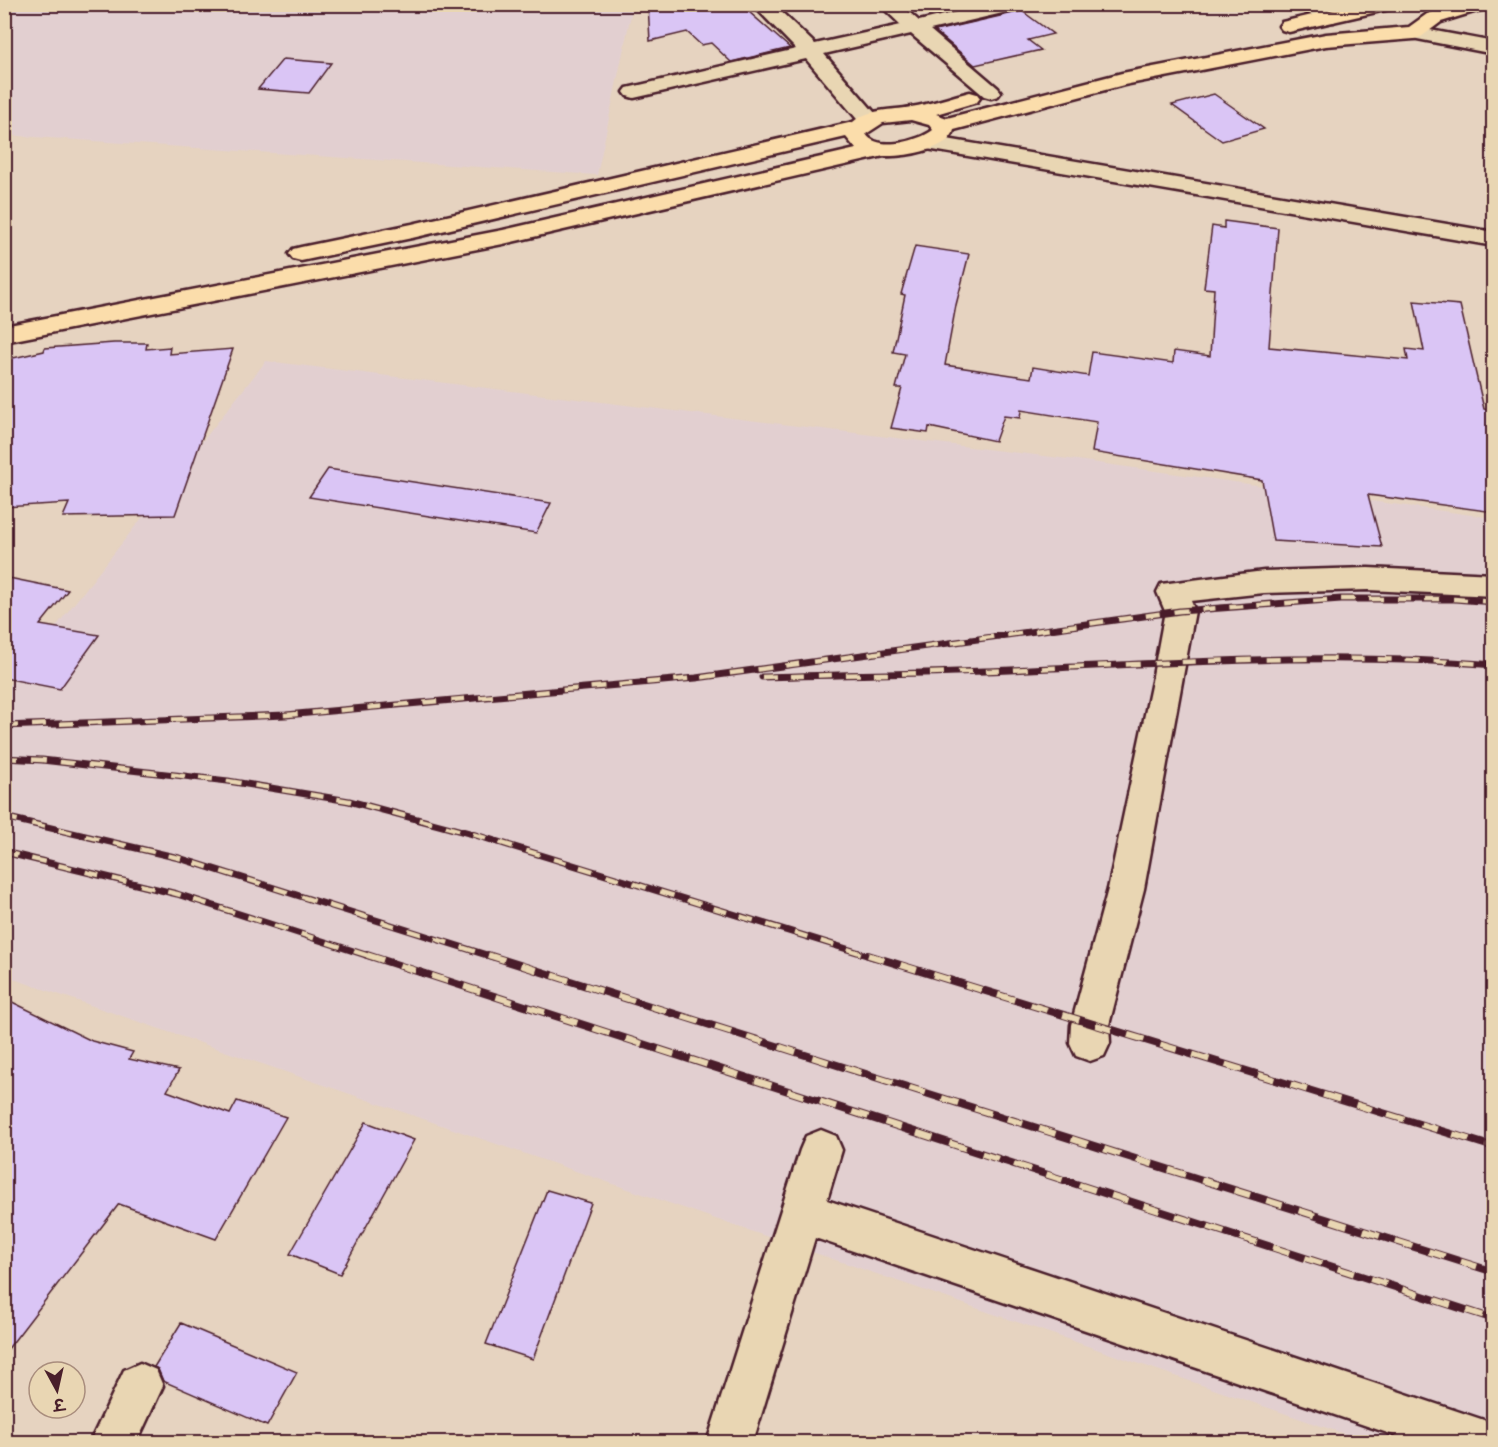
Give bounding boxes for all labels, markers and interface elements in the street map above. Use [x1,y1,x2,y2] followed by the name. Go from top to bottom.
[27,1360,87,1420] north arrow
[51,1394,68,1416] text: उ

